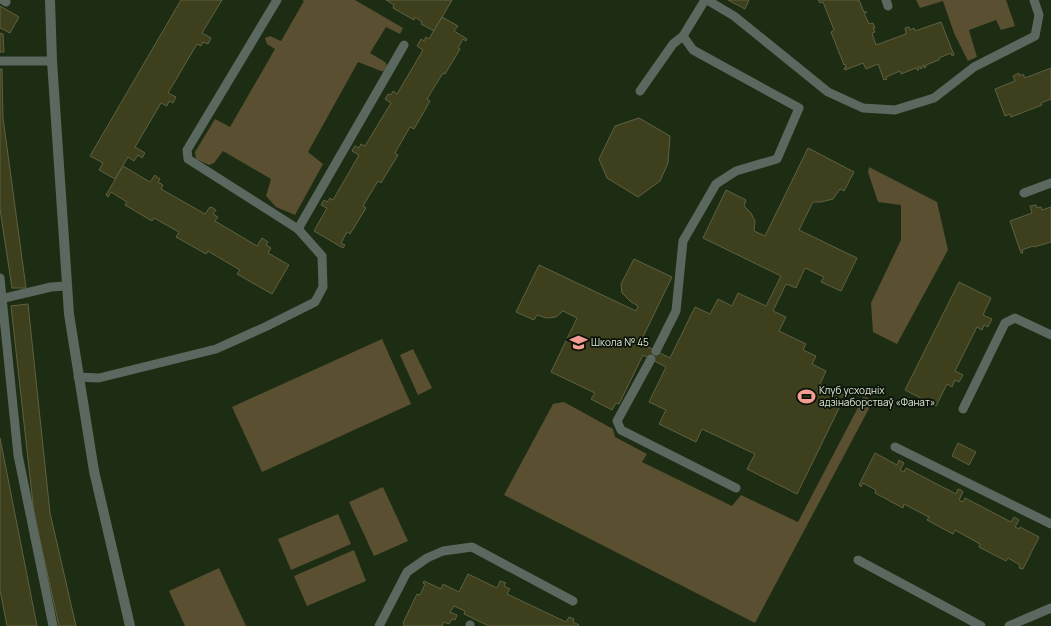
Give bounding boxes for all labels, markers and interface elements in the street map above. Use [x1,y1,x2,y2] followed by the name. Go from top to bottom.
[568,332,588,352] school or university icon: Школа № 45
[591,335,649,349] place label: Школа № 45
[819,383,935,409] place label: Клуб усходніх адзінаборстваў «Фанат»
[796,386,816,406] sports icon: Клуб усходніх адзінаборстваў «Фанат»

